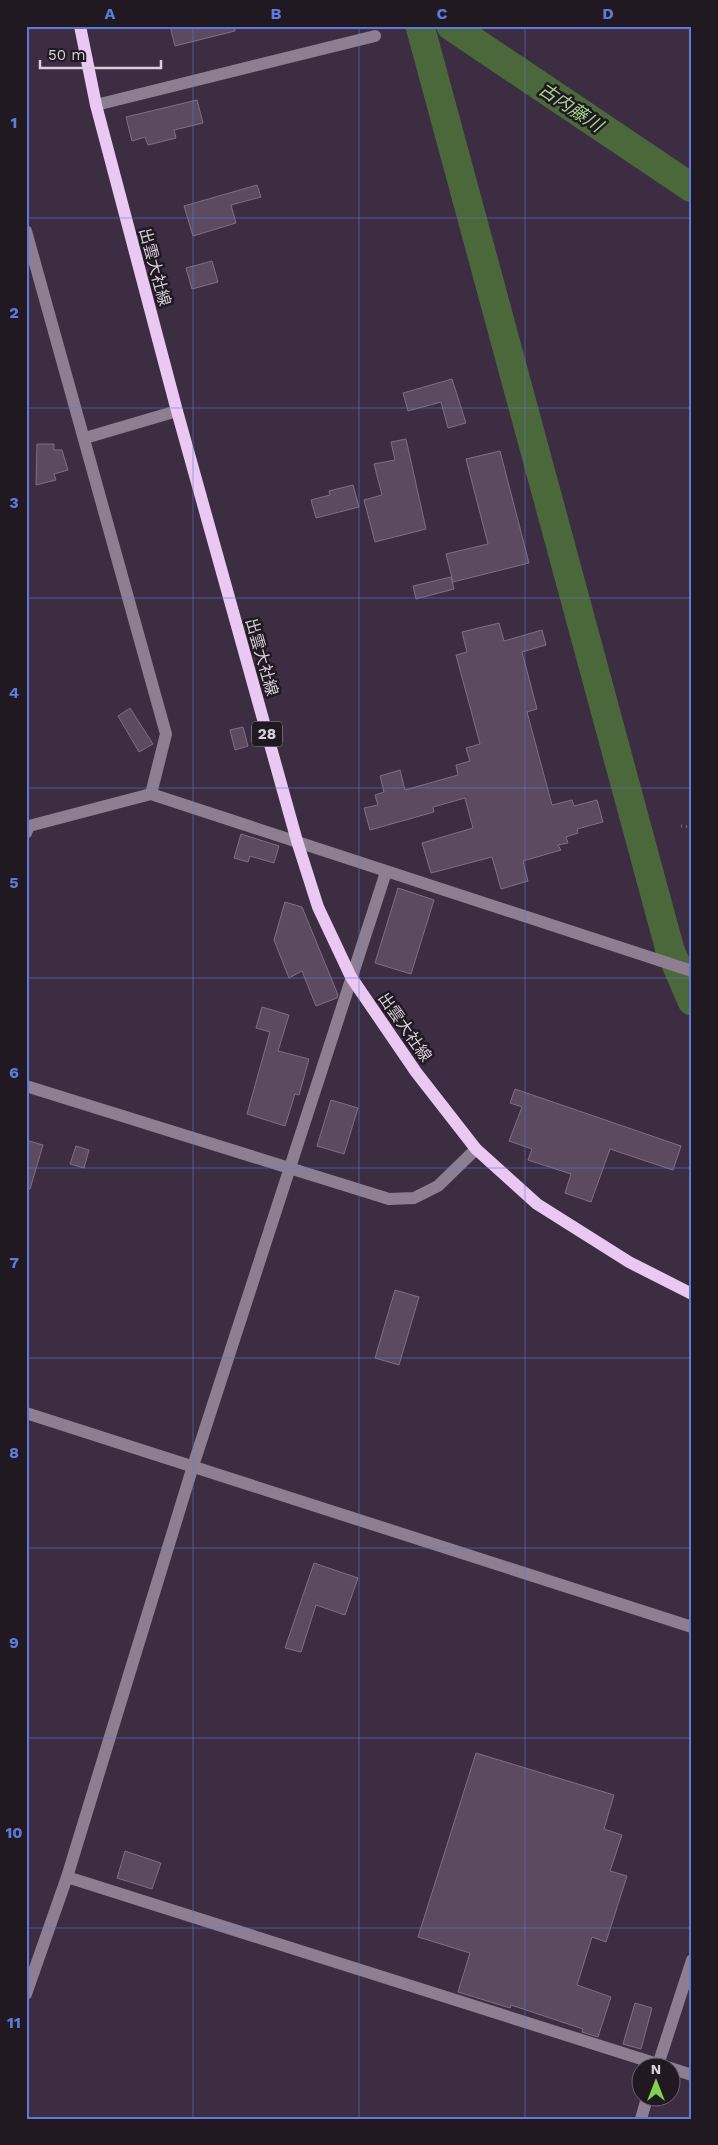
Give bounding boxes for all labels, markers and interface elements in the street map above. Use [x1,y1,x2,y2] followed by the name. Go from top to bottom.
[105,4,116,23] text: A
[271,4,282,23] text: B
[437,4,448,23] text: C
[602,4,614,23] text: D
[40,38,161,70] scale bar
[48,46,85,64] text: 50 m
[535,78,608,137] water label: 古内藤川
[11,113,17,132] text: 1
[135,226,175,308] street label: 出雲大社線
[9,303,19,322] text: 2
[9,493,19,512] text: 3
[242,616,282,698] street label: 出雲大社線
[9,683,19,702] text: 4
[252,722,282,746] road number: 28
[9,873,19,892] text: 5
[374,989,436,1065] street label: 出雲大社線
[9,1063,19,1082] text: 6
[9,1253,19,1272] text: 7
[9,1443,19,1462] text: 8
[9,1633,19,1652] text: 9
[5,1823,23,1842] text: 10
[7,2013,21,2032] text: 11
[630,2058,680,2108] north arrow
[651,2061,661,2077] text: N

